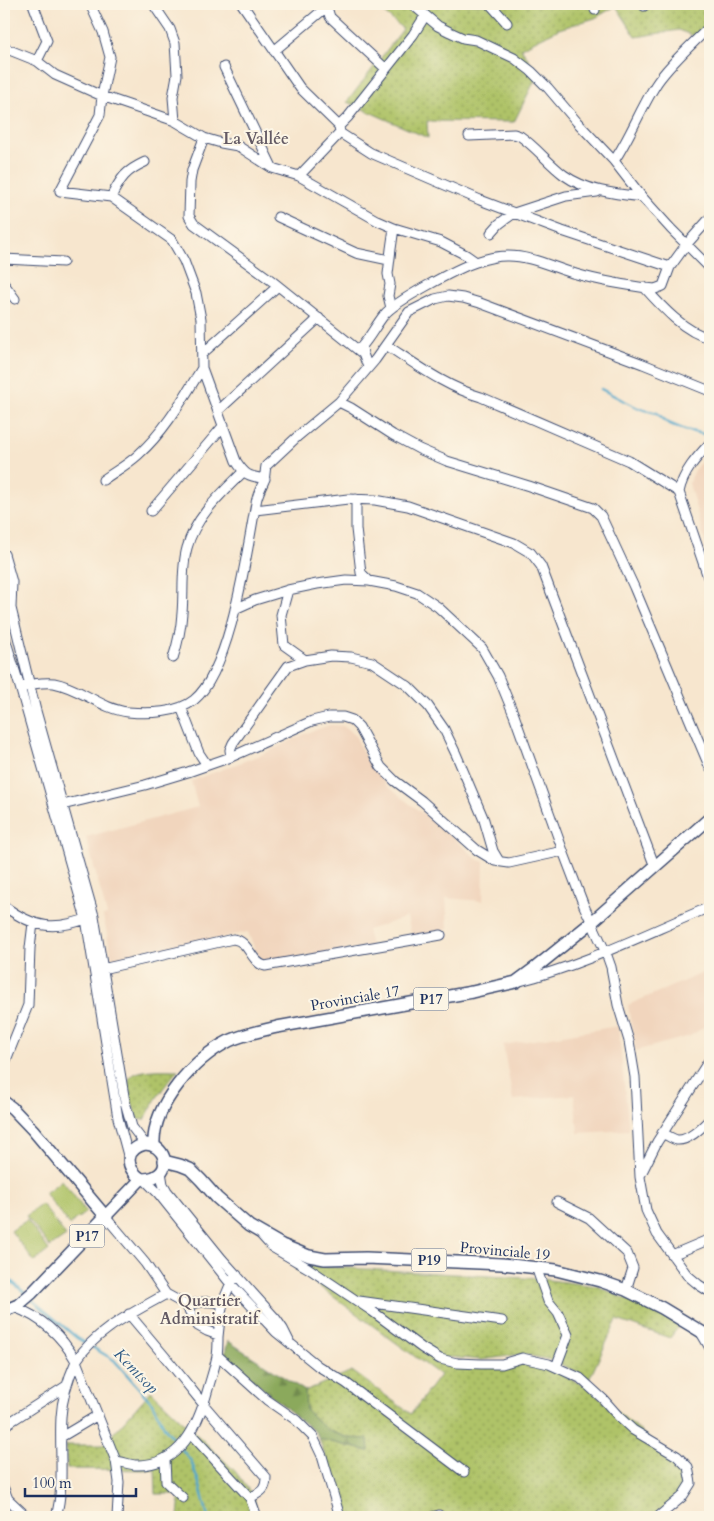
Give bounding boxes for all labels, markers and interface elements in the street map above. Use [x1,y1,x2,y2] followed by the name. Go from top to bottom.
[223,128,289,150] district label: La Vallée
[309,980,402,1016] street label: Provinciale 17
[414,988,448,1011] road number: P17
[70,1224,104,1248] road number: P17
[459,1237,551,1265] street label: Provinciale 19
[412,1248,446,1272] road number: P19
[160,1290,261,1330] district label: Quartier Administratif
[109,1343,163,1399] water label: Kemtsop
[25,1466,136,1498] scale bar
[32,1473,72,1493] text: 100 m

